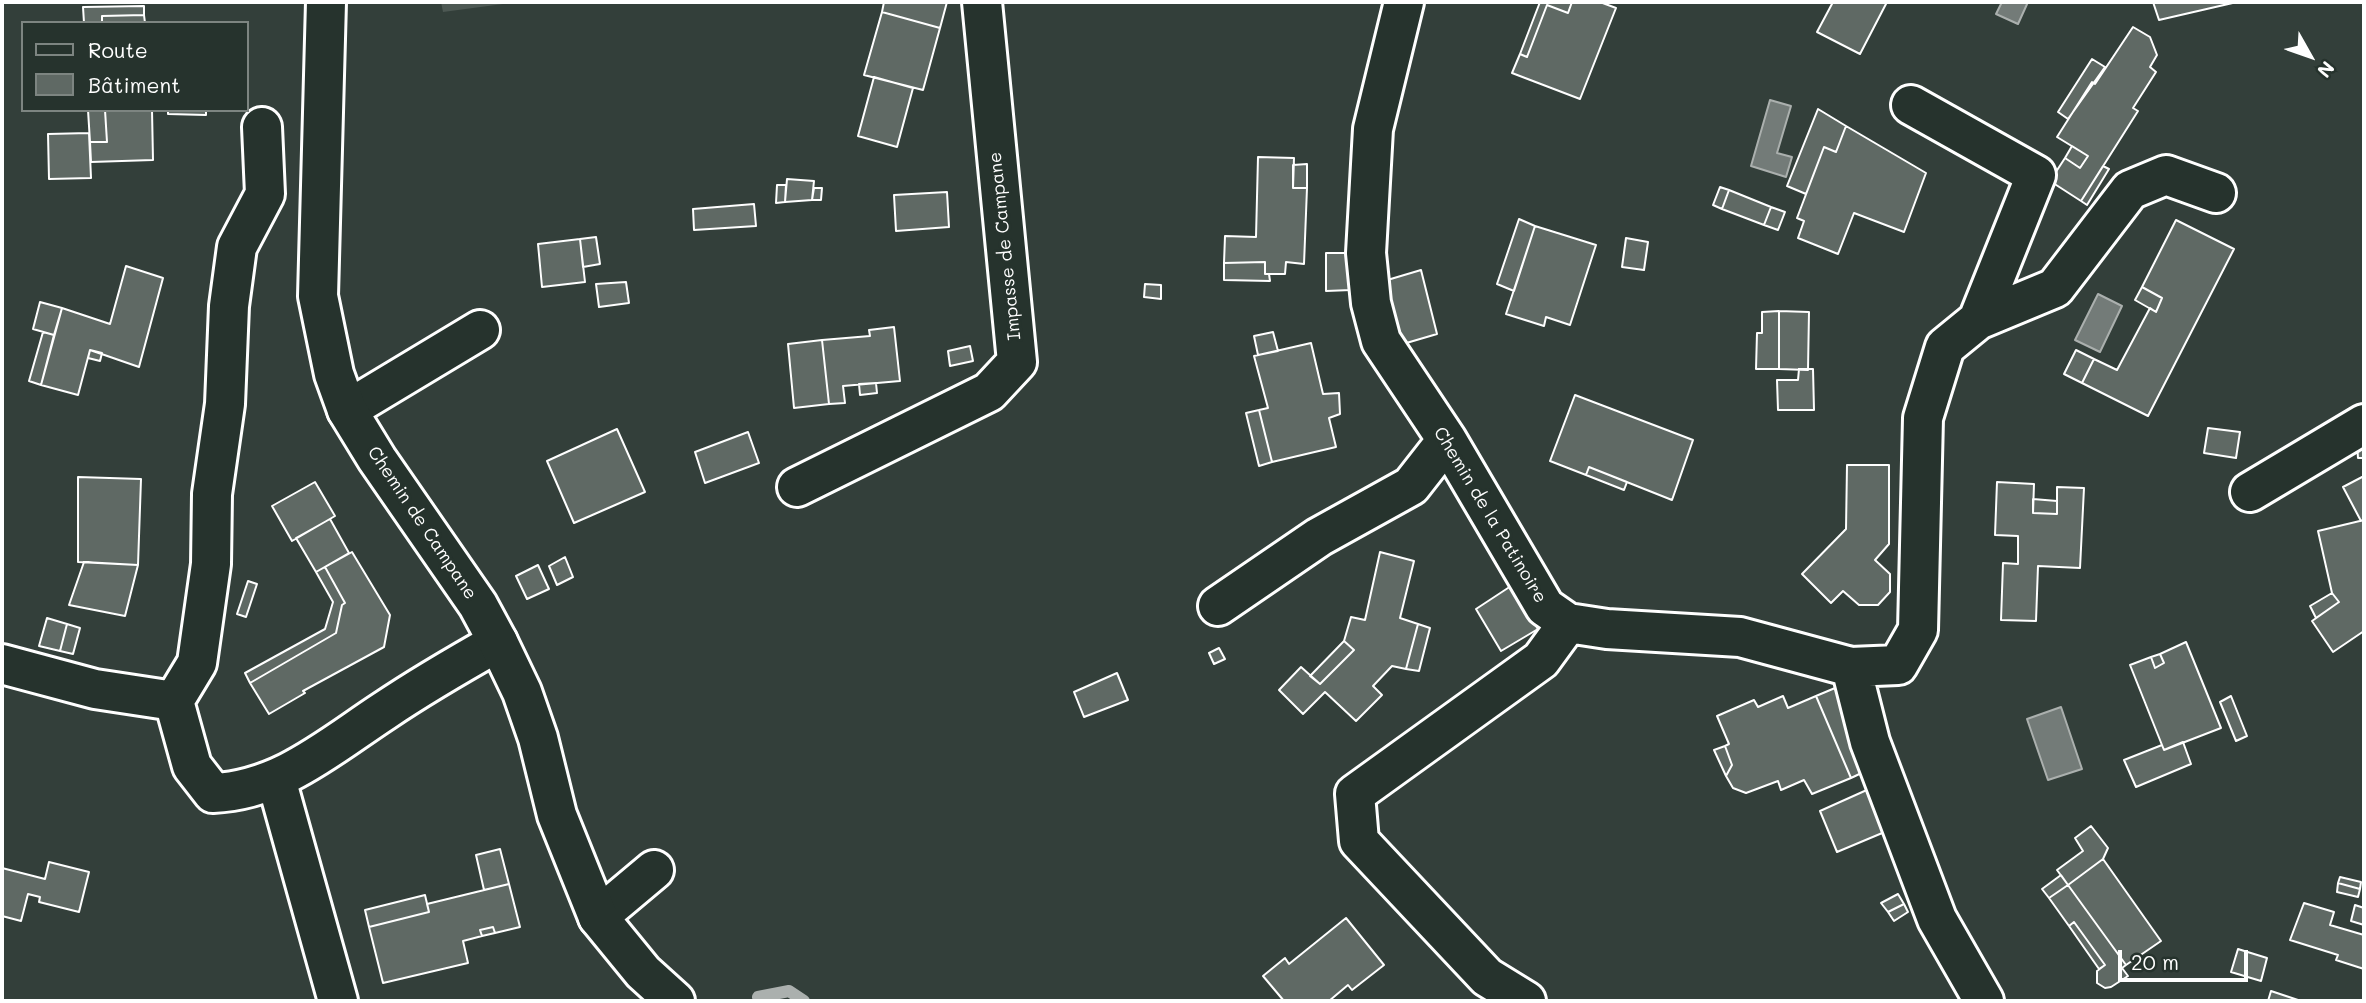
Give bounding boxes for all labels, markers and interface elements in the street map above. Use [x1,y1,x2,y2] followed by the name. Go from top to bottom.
[21,21,248,112] legend
[2275,21,2345,91] north arrow
[88,36,148,63] text: Route
[2312,56,2341,83] text: N
[88,71,180,98] text: Bâtiment
[984,151,1026,341] street label: Impasse de Campane
[1429,423,1551,607] street label: Chemin de la Patinoire
[363,442,481,604] street label: Chemin de Campane
[2121,936,2250,980] scale bar
[2131,948,2179,975] text: 20 m

